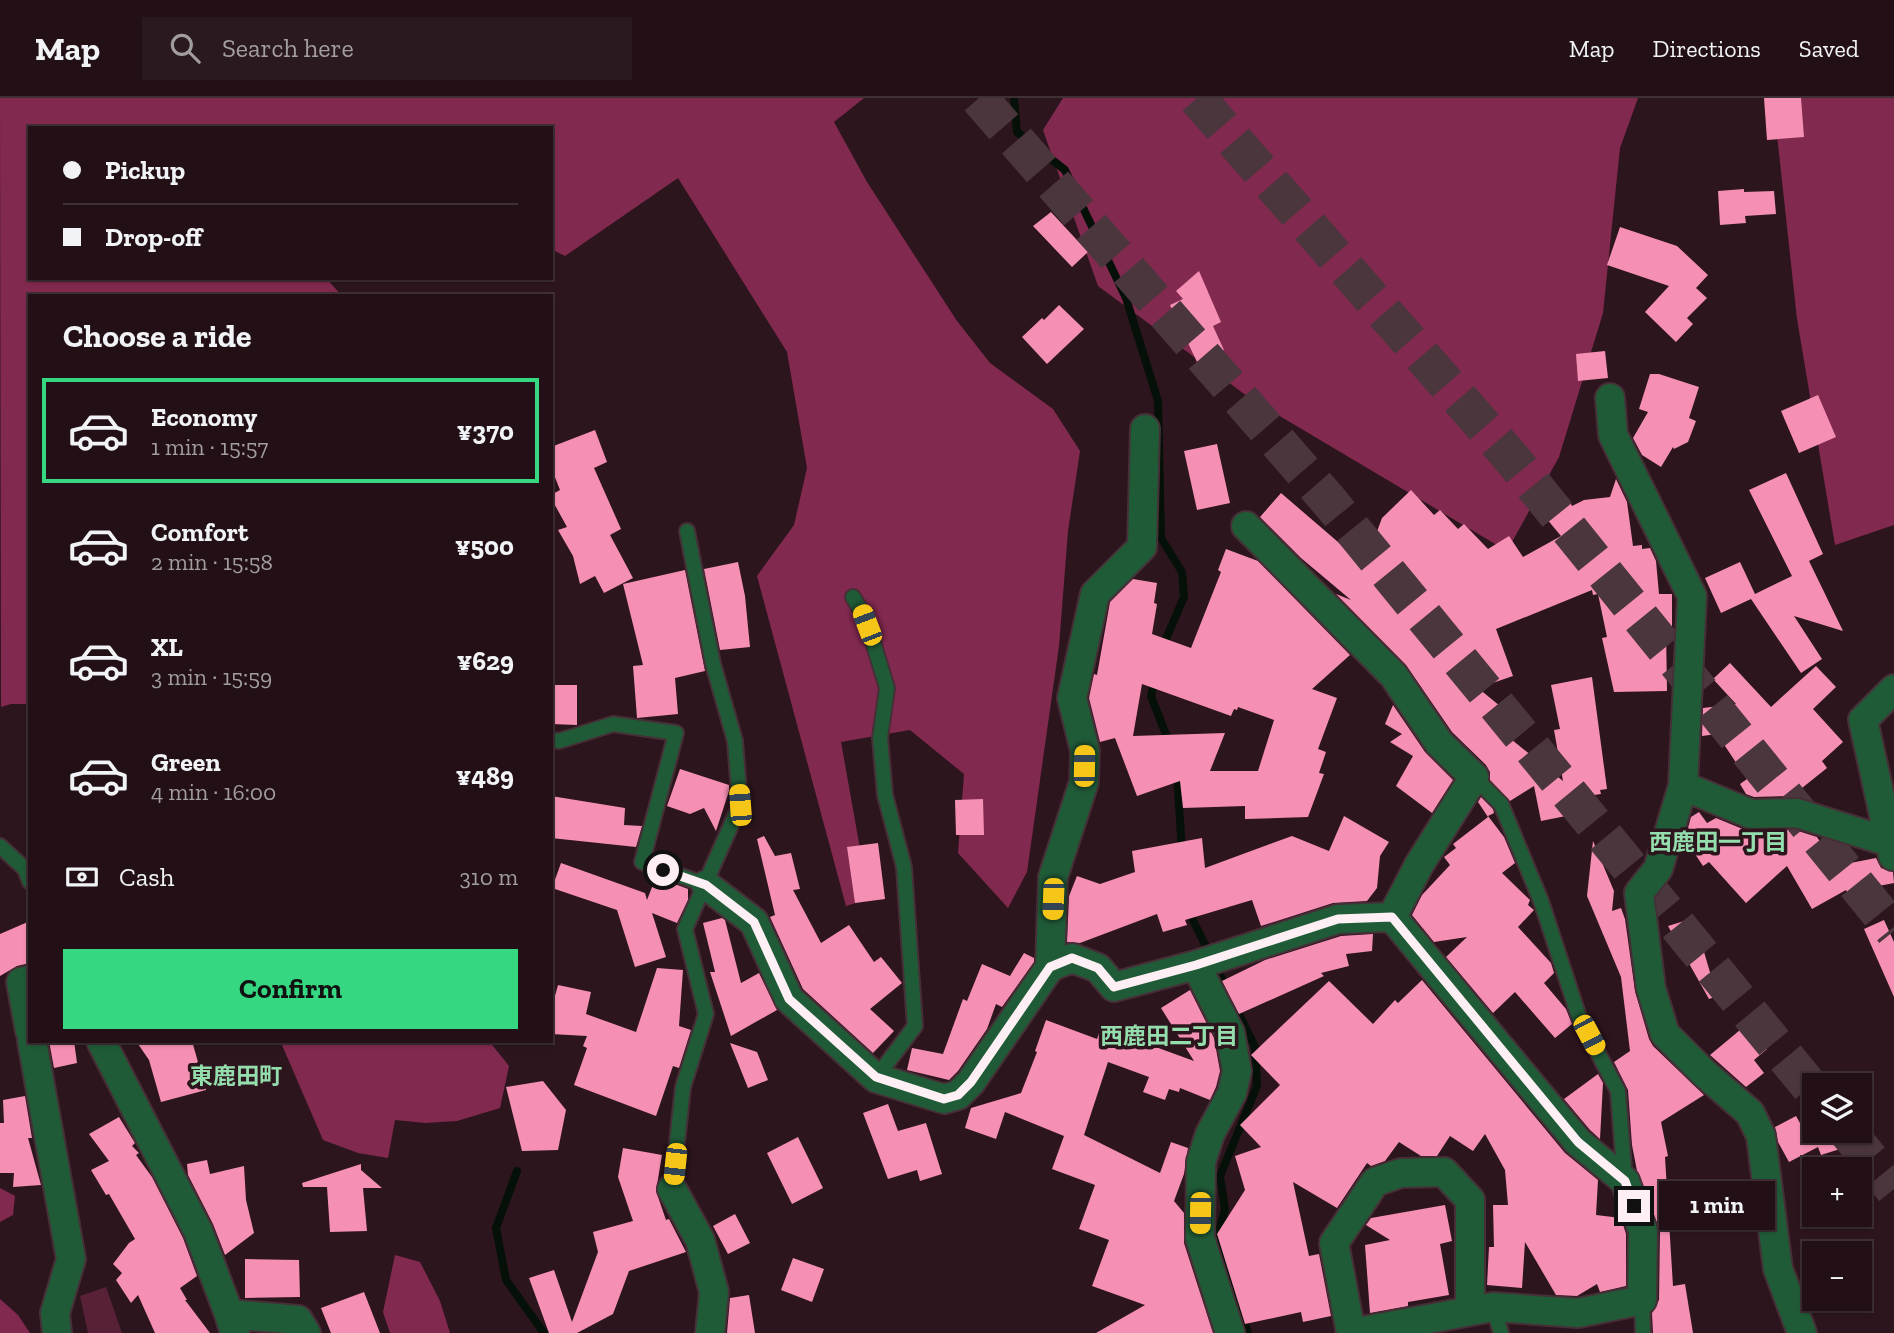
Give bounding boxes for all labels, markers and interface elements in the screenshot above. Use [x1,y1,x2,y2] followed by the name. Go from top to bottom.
[142,17,632,80] search box
[35,29,100,68] text: Map
[166,29,204,67] icon: search
[222,32,354,64] text: Search here
[1569,34,1615,63] text: Map
[1653,34,1761,63] text: Directions
[1799,34,1859,63] text: Saved
[105,154,185,186] text: Pickup
[105,221,202,253] text: Drop-off
[63,317,251,355] text: Choose a ride
[67,399,130,462] icon: car
[151,401,257,433] text: Economy
[457,415,514,447] text: ¥370
[151,433,268,461] text: 1 min · 15:57
[67,514,130,577] icon: car
[151,516,248,548] text: Comfort
[455,530,514,562] text: ¥500
[151,548,273,576] text: 2 min · 15:58
[850,602,885,648] car
[67,629,130,692] icon: car
[151,631,183,663] text: XL
[457,645,514,677] text: ¥629
[151,663,272,691] text: 3 min · 15:59
[67,744,130,807] icon: car
[1074,745,1095,787] car
[151,746,221,778] text: Green
[456,760,514,792] text: ¥489
[151,778,276,806] text: 4 min · 16:00
[729,783,752,827] car
[1649,828,1787,856] district label: 西鹿田一丁目
[647,854,679,886] route start
[63,858,101,896] icon: cash
[119,861,174,893] text: Cash
[460,863,518,891] text: 310 m
[1042,878,1065,920] car
[63,949,518,1029] button: Confirm
[1570,1012,1609,1058] car
[1100,1022,1238,1050] district label: 西鹿田二丁目
[190,1062,282,1090] district label: 東鹿田町
[1802,1073,1872,1311] map controls
[1802,1073,1872,1143] button: layers
[663,1142,688,1186] car
[1802,1157,1872,1227] button: +
[1658,1182,1774,1230] callout: 1 min
[1618,1190,1650,1222] route end
[1690,1191,1744,1219] text: 1 min
[1190,1192,1211,1234] car
[1802,1241,1872,1311] button: −

